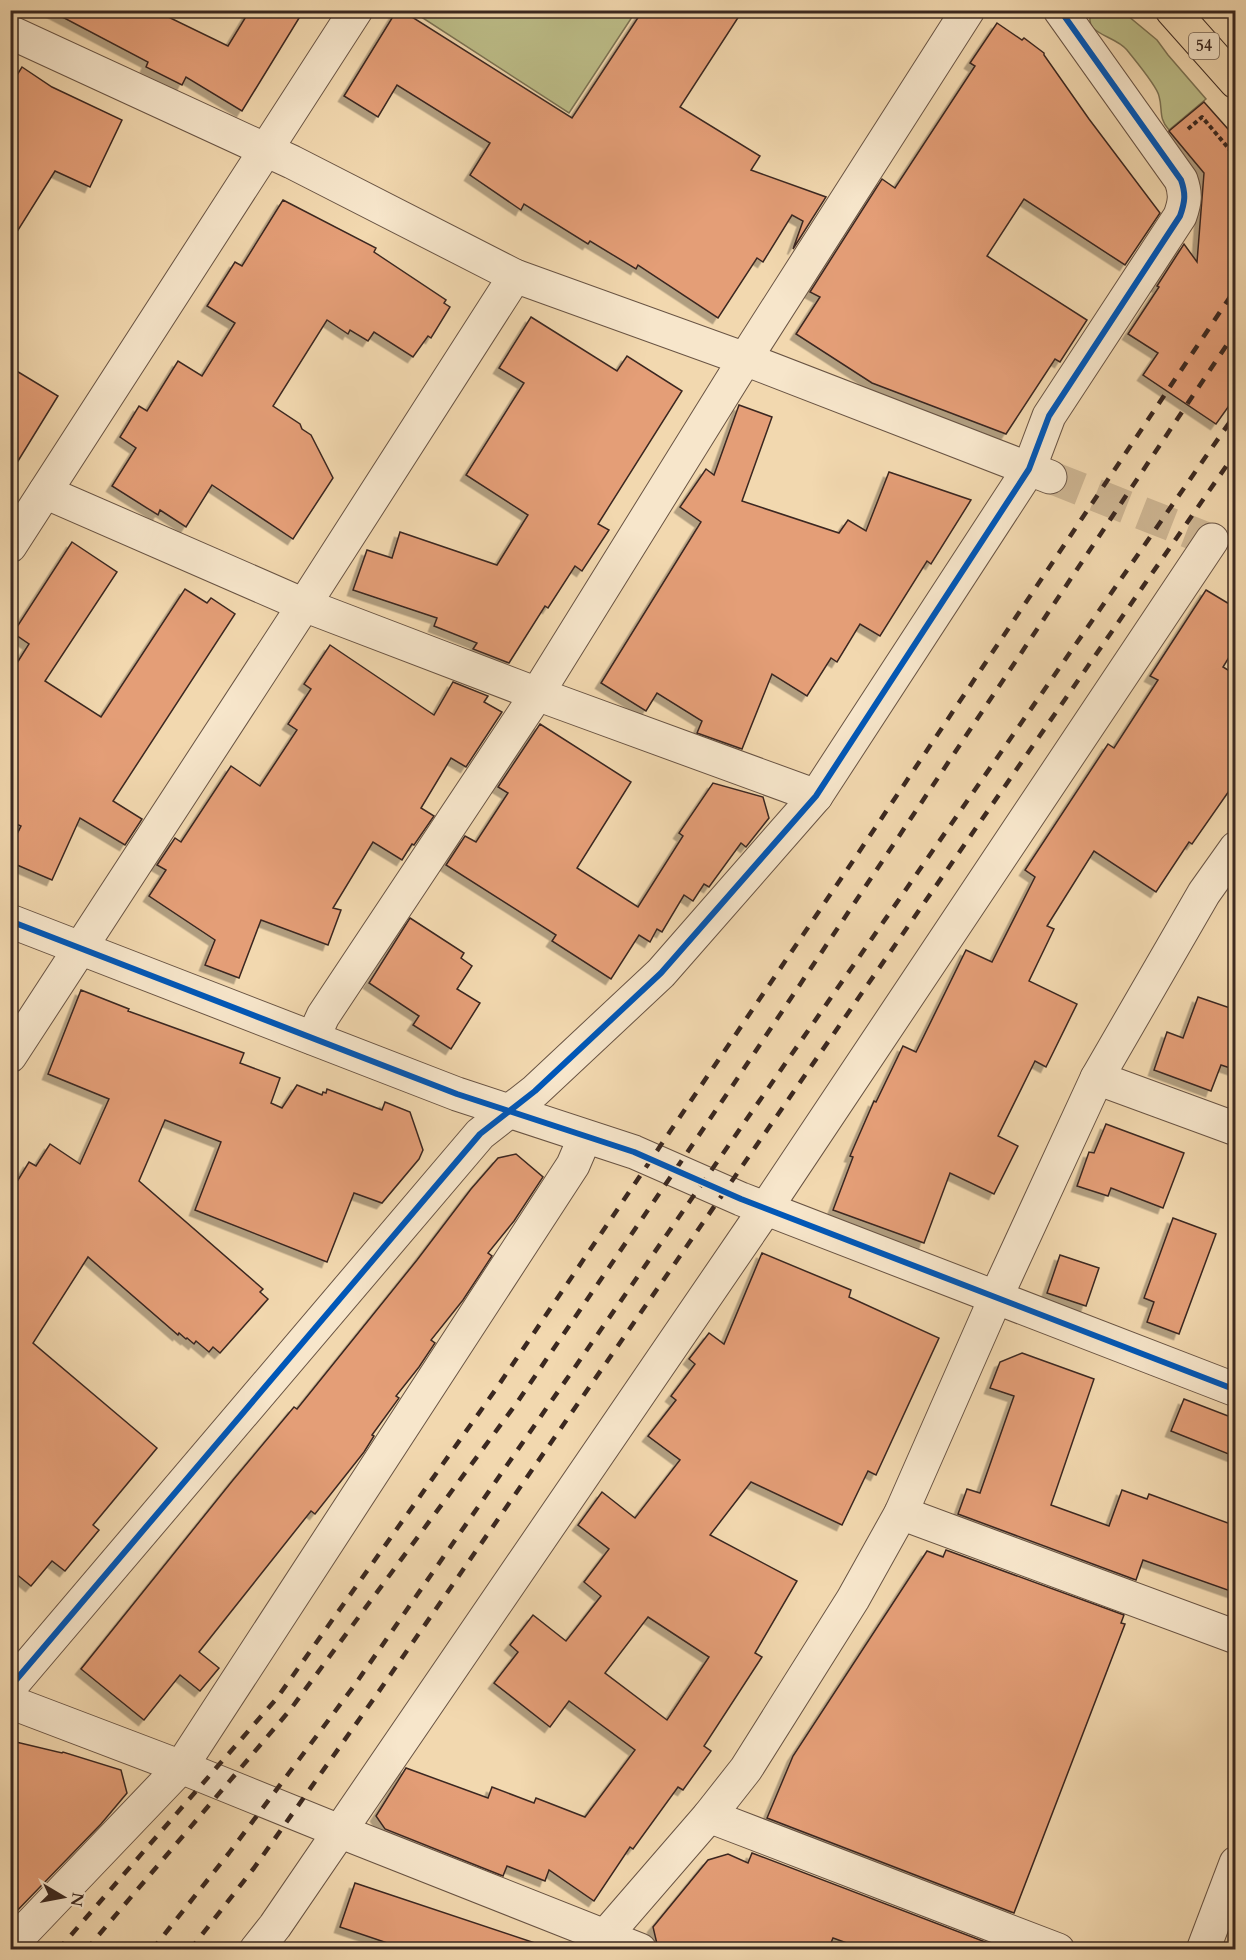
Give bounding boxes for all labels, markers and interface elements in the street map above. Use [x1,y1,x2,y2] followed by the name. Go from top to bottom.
[1189,33,1219,59] road number: 54
[33,1867,93,1927] north arrow
[65,1891,89,1908] text: N

